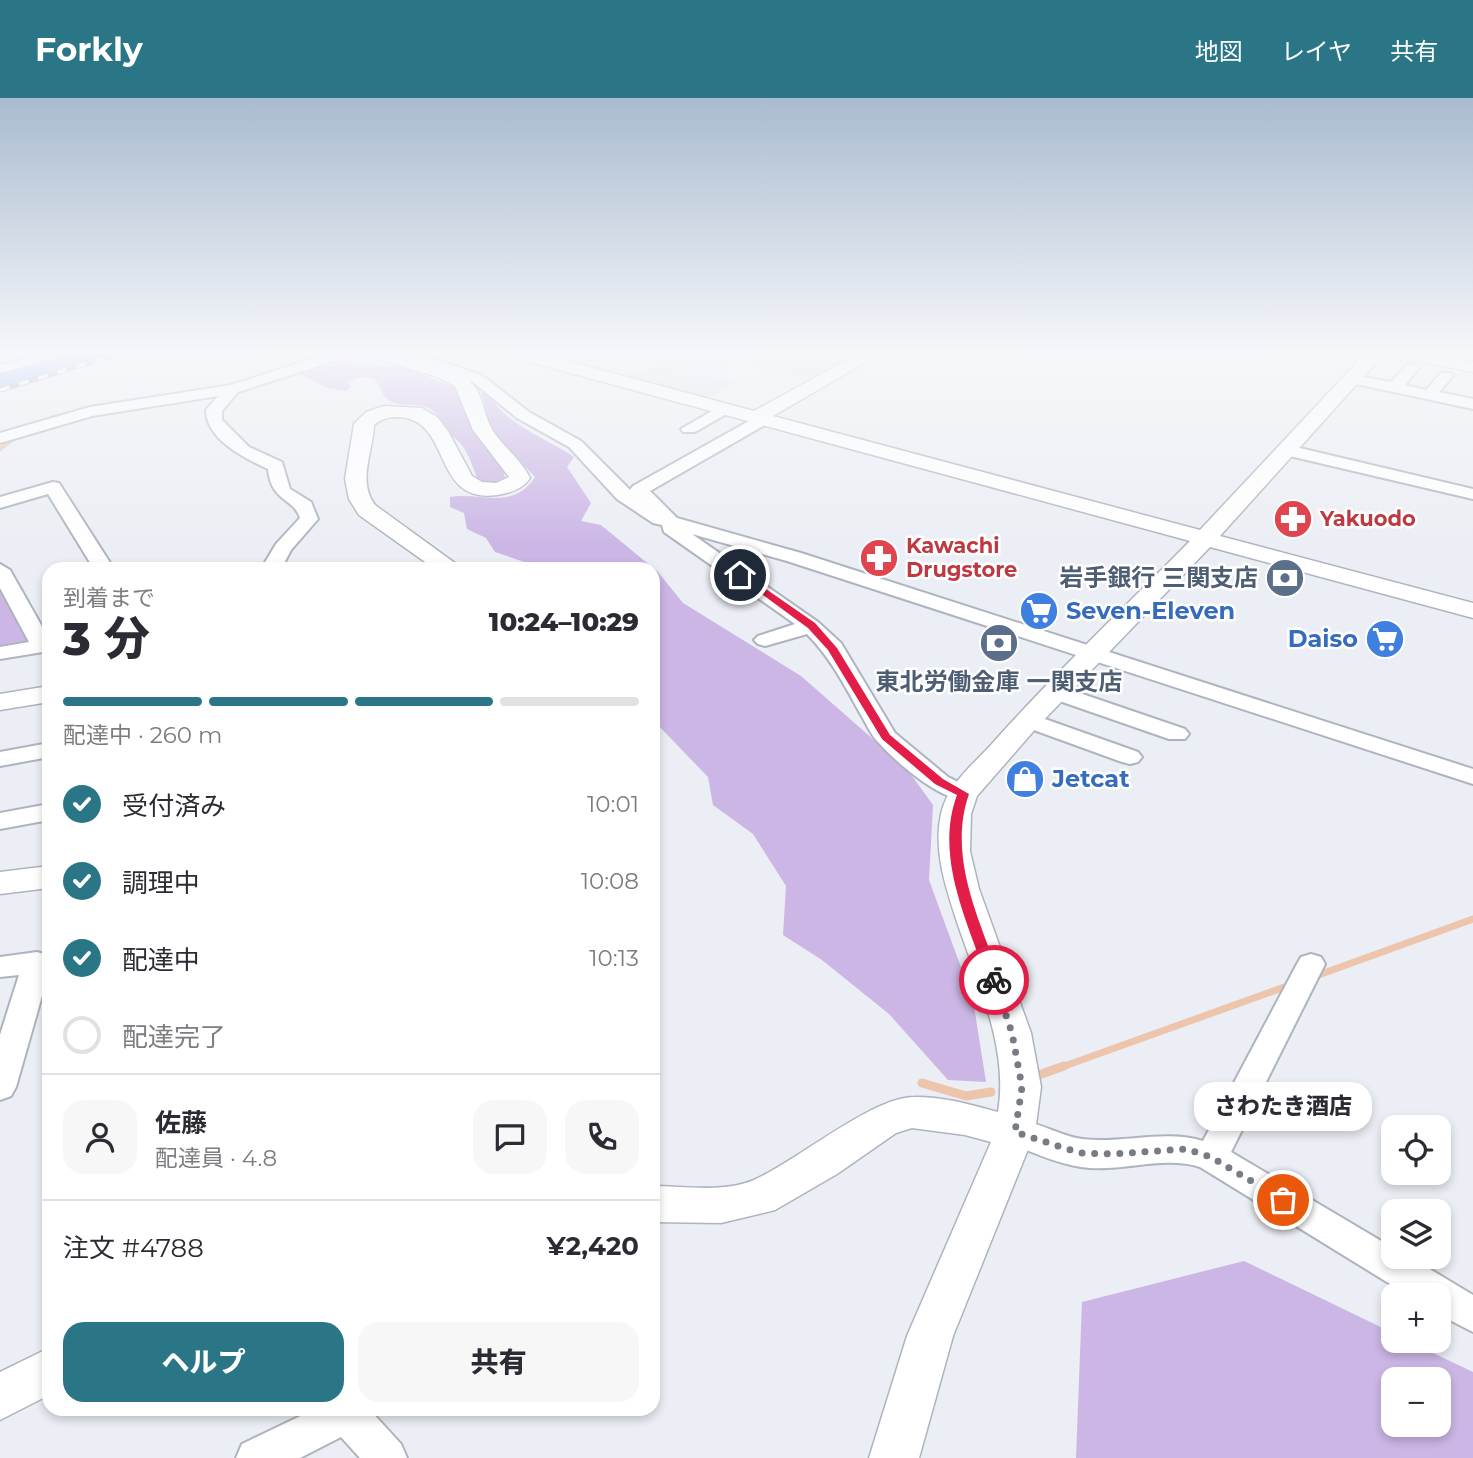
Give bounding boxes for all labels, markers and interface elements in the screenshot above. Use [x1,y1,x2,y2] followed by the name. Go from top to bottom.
[35,29,143,69] text: Forkly
[1195,37,1243,66] text: 地図
[1281,37,1352,66] text: レイヤ
[1390,37,1438,66] text: 共有
[1272,498,1314,540] pharmacy icon: Yakuodo
[1319,506,1416,531] place label: Yakuodo
[906,533,1017,582] place label: Kawachi Drugstore
[858,537,900,579] pharmacy icon: Kawachi Drugstore
[710,545,770,605] pin
[721,556,759,594] icon: home
[1264,557,1306,599] bank icon: 岩手銀行 三関支店
[1059,563,1258,592] place label: 岩手銀行 三関支店
[63,584,155,612] text: 到着まで
[1018,590,1060,632] supermarket icon: Seven-Eleven
[1066,596,1235,625] place label: Seven-Eleven
[489,606,639,638] text: 10:24–10:29
[63,610,150,667] text: 3 分
[1364,618,1406,660] supermarket icon: Daiso
[978,622,1020,664] bank icon: 東北労働金庫 一関支店
[1288,624,1358,653] place label: Daiso
[876,667,1122,696] place label: 東北労働金庫 一関支店
[63,721,223,749] text: 配達中 · 260 m
[1004,758,1046,800] shop icon: Jetcat
[1051,764,1130,793] place label: Jetcat
[63,785,101,823] icon: check
[122,790,226,822] text: 受付済み
[587,790,639,818] text: 10:01
[63,862,101,900] icon: check
[122,867,200,899] text: 調理中
[581,867,639,895] text: 10:08
[63,939,101,977] icon: check
[122,944,200,976] text: 配達中
[589,944,639,972] text: 10:13
[959,945,1029,1015] courier
[975,961,1013,999] icon: bike
[122,1021,226,1053] text: 配達完了
[1194,1081,1372,1130] callout: さわたき酒店
[1214,1092,1352,1120] text: さわたき酒店
[63,1100,137,1174] button: person
[473,1100,547,1174] button: chat
[565,1100,639,1174] button: phone
[155,1107,207,1139] text: 佐藤
[1381,1115,1451,1437] map controls
[1381,1115,1451,1185] button: locate
[155,1144,277,1172] text: 配達員 · 4.8
[1253,1170,1313,1230] pin
[1264,1181,1302,1219] icon: bag
[1381,1199,1451,1269] button: layers
[547,1230,639,1262] text: ¥2,420
[63,1232,204,1264] text: 注文 #4788
[1381,1283,1451,1353] button: +
[63,1322,344,1402] button: ヘルプ
[358,1322,639,1402] button: 共有
[1381,1367,1451,1437] button: −

